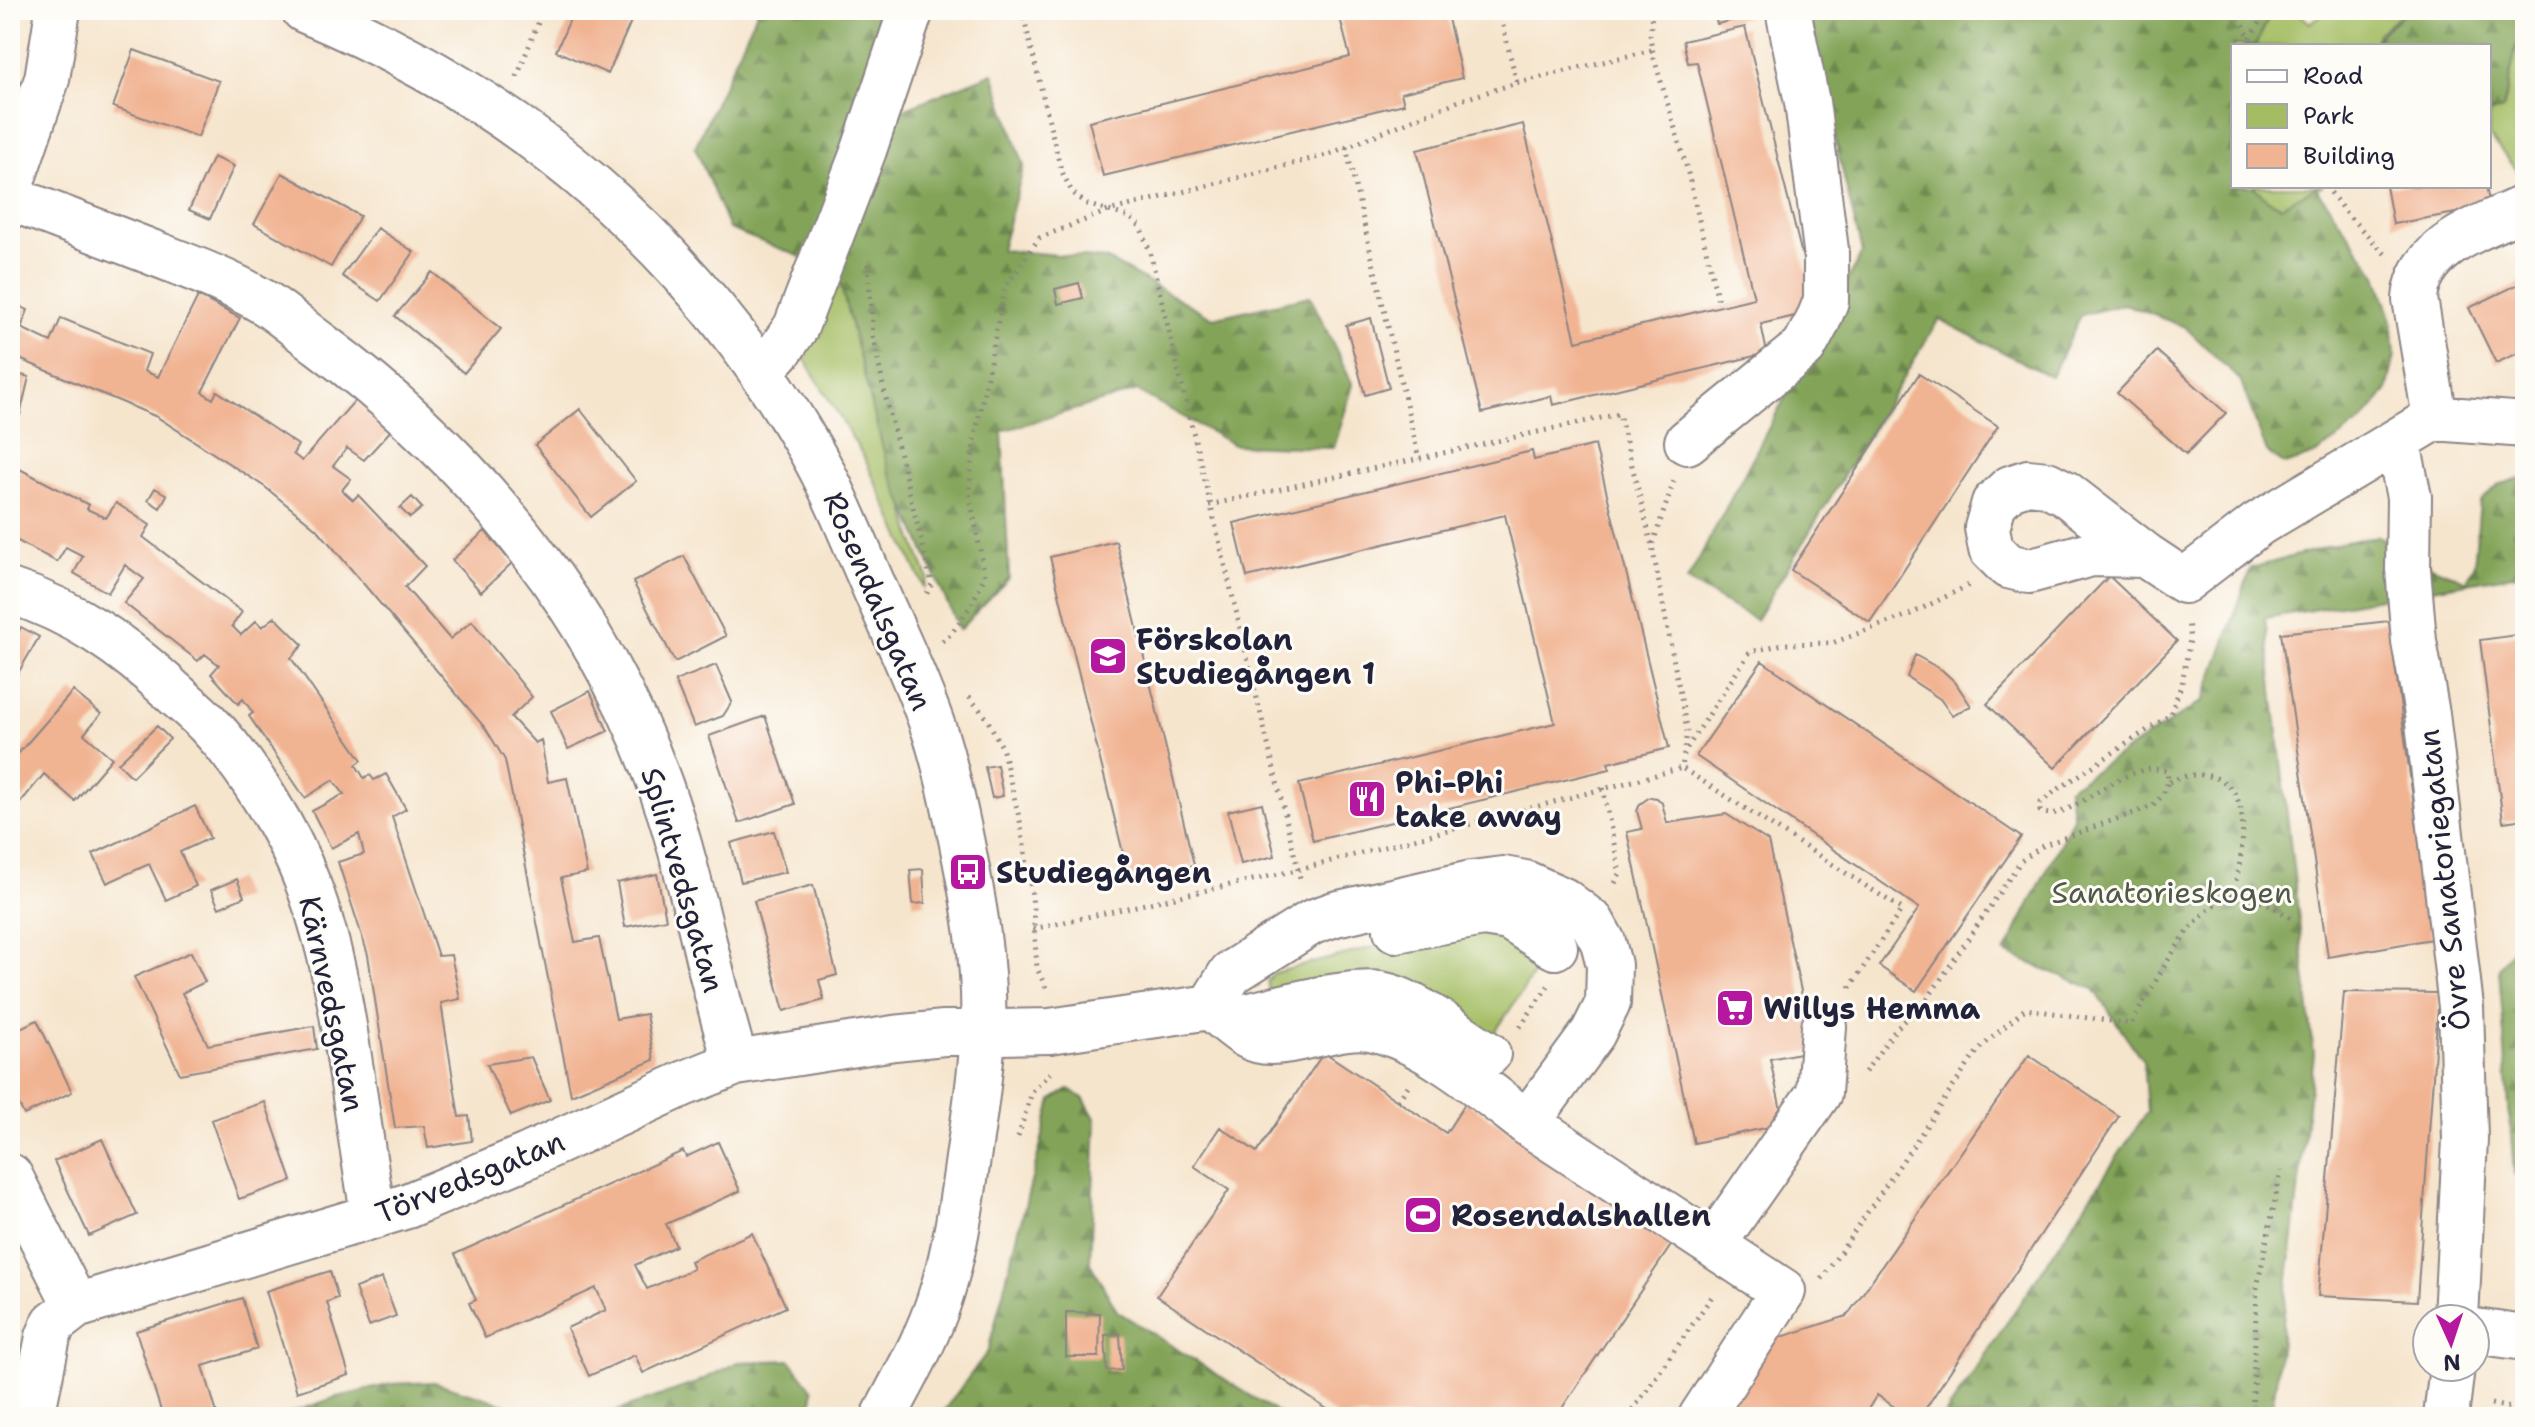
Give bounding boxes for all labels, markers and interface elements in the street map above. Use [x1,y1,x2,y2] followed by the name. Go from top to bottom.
[2231,44,2491,188] legend
[2303,60,2363,92] text: Road
[2303,100,2355,132] text: Park
[2303,140,2395,172] text: Building
[813,485,943,717] street label: Rosendalsgatan
[1136,619,1375,694] place label: Förskolan Studiegången 1
[1087,635,1129,677] school or university icon: Förskolan Studiegången 1
[2408,727,2480,1033] street label: Övre Sanatoriegatan
[1395,762,1562,837] place label: Phi-Phi take away
[631,763,735,997] street label: Splintvedsgatan
[1346,778,1388,820] restaurant icon: Phi-Phi take away
[947,851,989,893] bus stop icon: Studiegången
[996,852,1211,893] place label: Studiegången
[2052,872,2292,913] park label: Sanatorieskogen
[289,892,375,1116] street label: Kärnvedsgatan
[1714,987,1756,1029] supermarket icon: Willys Hemma
[1763,988,1981,1029] place label: Willys Hemma
[369,1120,571,1234] street label: Törvedsgatan
[1402,1194,1444,1236] sports icon: Rosendalshallen
[1451,1195,1711,1236] place label: Rosendalshallen
[2411,1303,2491,1383] north arrow
[2443,1348,2461,1377] text: N

